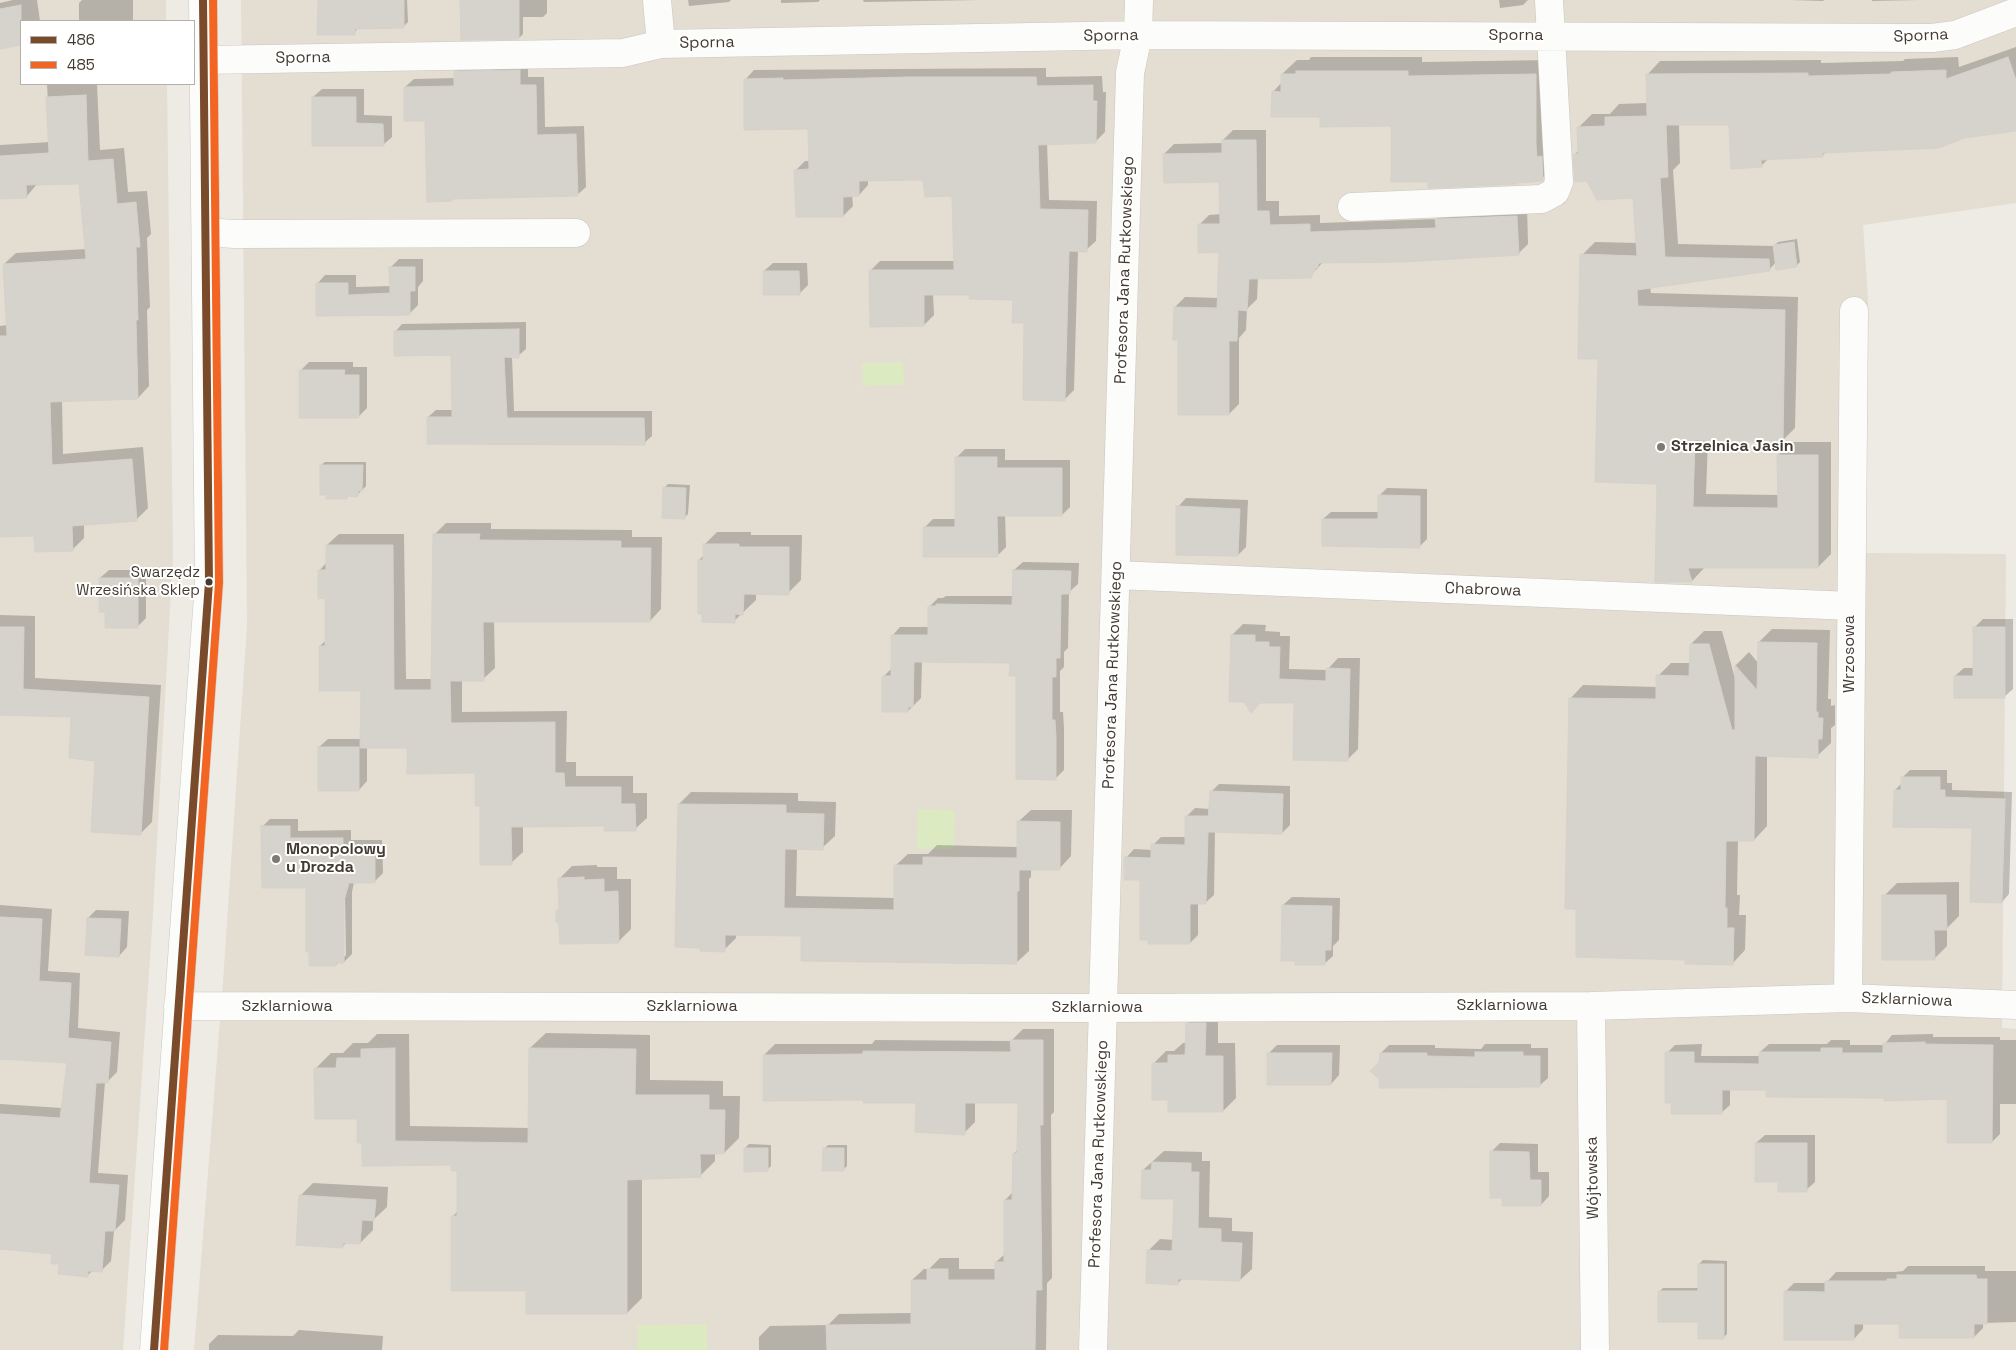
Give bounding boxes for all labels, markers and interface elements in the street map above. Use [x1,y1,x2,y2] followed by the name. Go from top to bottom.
[20,20,195,85] legend
[1893,25,1949,47] street label: Sporna
[1083,26,1139,46] street label: Sporna
[1488,26,1544,46] street label: Sporna
[67,30,95,49] text: 486
[679,33,735,53] street label: Sporna
[275,48,331,68] street label: Sporna
[67,55,95,74] text: 485
[1111,156,1139,384] street label: Profesora Jana Rutkowskiego
[1671,437,1794,457] place label: Strzelnica Jasin
[1655,441,1667,453] marker: Strzelnica Jasin
[1099,561,1127,789] street label: Profesora Jana Rutkowskiego
[76,564,200,599] place label: Swarzędz Wrzesińska Sklep
[204,577,214,587] marker: Swarzędz Wrzesińska Sklep
[1444,579,1522,601] street label: Chabrowa
[1840,615,1860,693] street label: Wrzosowa
[286,840,386,878] place label: Monopolowy u Drozda
[270,853,282,865] marker: Monopolowy u Drozda
[1861,989,1953,1011] street label: Szklarniowa
[1456,996,1548,1016] street label: Szklarniowa
[241,997,333,1017] street label: Szklarniowa
[646,997,738,1017] street label: Szklarniowa
[1051,998,1143,1018] street label: Szklarniowa
[1085,1040,1113,1268] street label: Profesora Jana Rutkowskiego
[1583,1136,1603,1220] street label: Wójtowska

